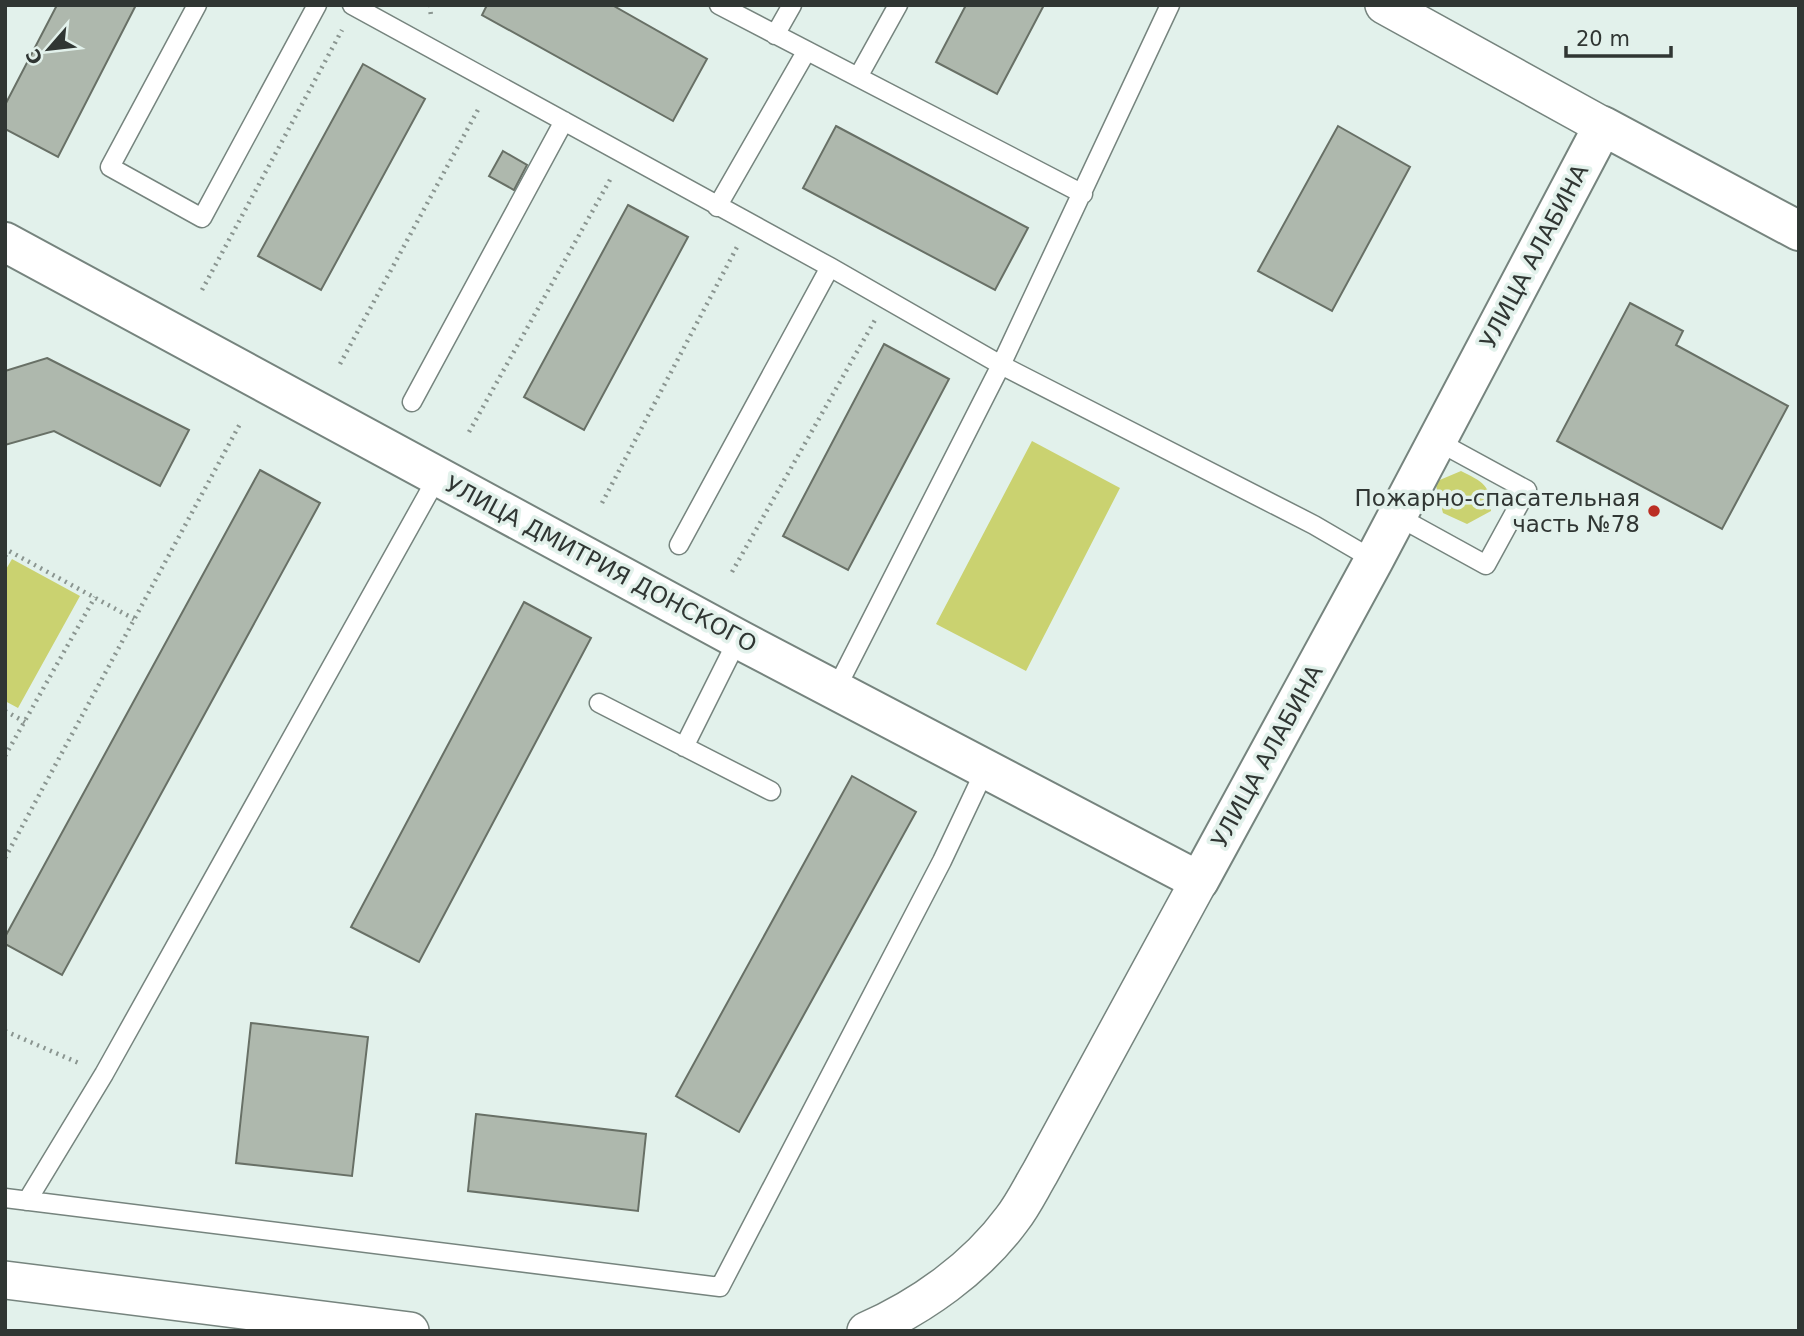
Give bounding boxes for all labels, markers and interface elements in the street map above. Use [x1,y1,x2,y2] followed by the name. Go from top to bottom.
[14,14,84,84] north arrow
[1566,14,1671,58] scale bar
[1576,27,1630,51] text: 20 m
[21,46,47,68] text: С
[1475,160,1594,352] street label: УЛИЦА АЛАБИНА
[441,471,761,657] street label: УЛИЦА ДМИТРИЯ ДОНСКОГО
[1355,485,1640,537] place label: Пожарно-спасательная часть №78
[1646,503,1662,519] marker: Пожарно-спасательная часть №78
[1206,660,1328,852] street label: УЛИЦА АЛАБИНА

